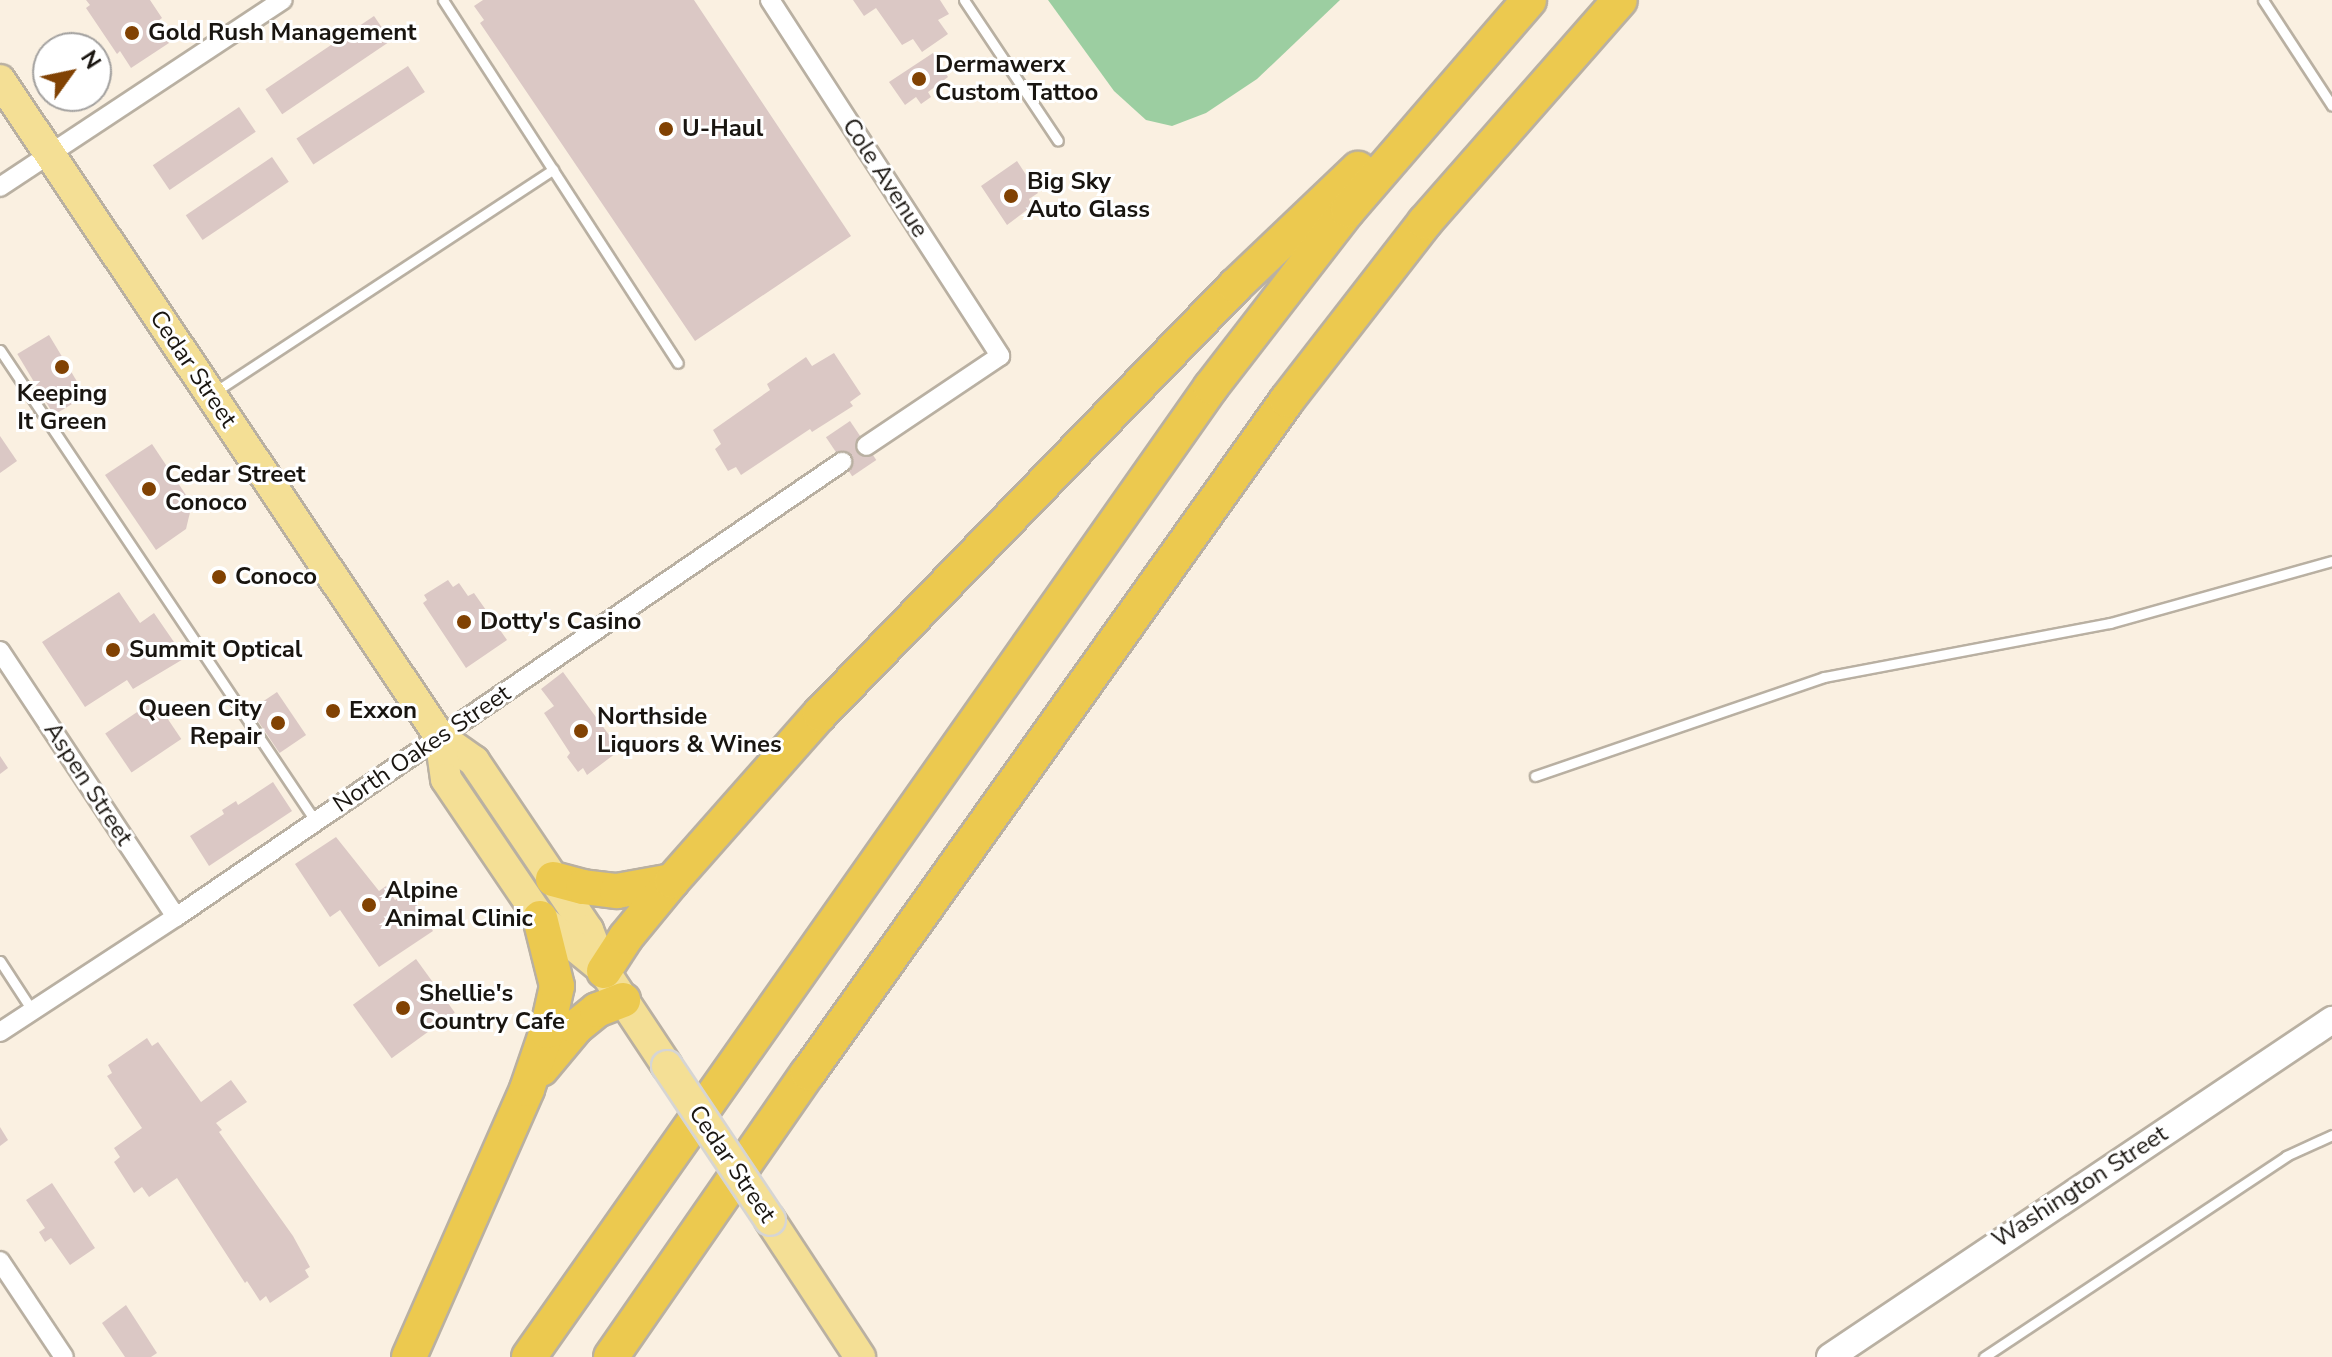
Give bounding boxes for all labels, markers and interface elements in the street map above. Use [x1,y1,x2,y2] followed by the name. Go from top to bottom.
[148,19,416,47] place label: Gold Rush Management
[123,24,141,42] marker: Gold Rush Management
[32,32,112,112] north arrow
[73,45,108,75] text: N
[935,51,1098,107] place label: Dermawerx Custom Tattoo
[910,70,928,88] marker: Dermawerx Custom Tattoo
[836,113,934,243] street label: Cole Avenue
[682,115,763,143] place label: U-Haul
[657,120,675,138] marker: U-Haul
[1027,168,1150,224] place label: Big Sky Auto Glass
[1002,187,1020,205] marker: Big Sky Auto Glass
[143,305,243,433] street label: Cedar Street
[53,358,71,376] marker: Keeping It Green
[17,380,107,436] place label: Keeping It Green
[165,461,306,517] place label: Cedar Street Conoco
[140,480,158,498] marker: Cedar Street Conoco
[235,563,317,591] place label: Conoco
[210,568,228,586] marker: Conoco
[480,608,641,636] place label: Dotty's Casino
[455,613,473,631] marker: Dotty's Casino
[129,636,302,664] place label: Summit Optical
[104,641,122,659] marker: Summit Optical
[328,679,516,819] street label: North Oakes Street
[138,695,262,751] place label: Queen City Repair
[349,697,417,725] place label: Exxon
[324,702,342,720] marker: Exxon
[597,703,782,759] place label: Northside Liquors & Wines
[269,714,287,732] marker: Queen City Repair
[38,717,138,851] street label: Aspen Street
[572,722,590,740] marker: Northside Liquors & Wines
[385,877,533,933] place label: Alpine Animal Clinic
[360,896,378,914] marker: Alpine Animal Clinic
[419,980,565,1036] place label: Shellie's Country Cafe
[394,999,412,1017] marker: Shellie's Country Cafe
[682,1100,782,1228] street label: Cedar Street
[1987,1120,2173,1254] street label: Washington Street

